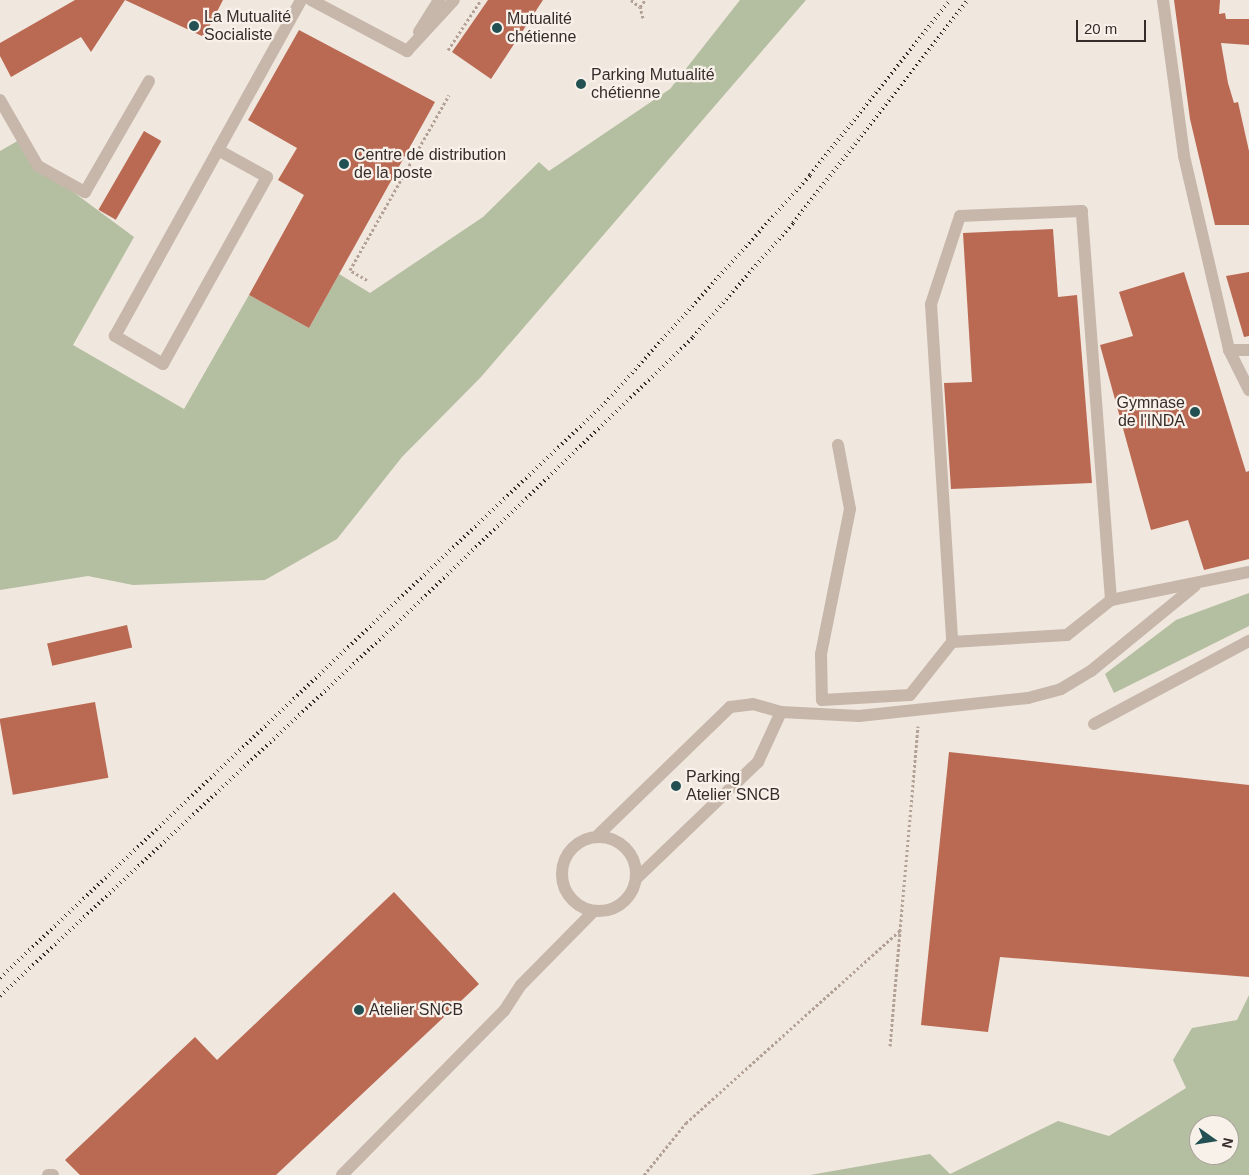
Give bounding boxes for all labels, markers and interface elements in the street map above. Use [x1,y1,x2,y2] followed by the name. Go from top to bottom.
[204,7,291,45] place label: La Mutualité Socialiste
[507,9,576,47] place label: Mutualité chétienne
[1079,10,1149,42] scale bar
[188,20,200,32] marker: La Mutualité Socialiste
[1084,20,1117,37] text: 20 m
[491,22,503,34] marker: Mutualité chétienne
[591,65,715,103] place label: Parking Mutualité chétienne
[575,78,587,90] marker: Parking Mutualité chétienne
[354,145,506,183] place label: Centre de distribution de la poste
[338,158,350,170] marker: Centre de distribution de la poste
[1117,393,1185,431] place label: Gymnase de l'INDA
[1189,406,1201,418] marker: Gymnase de l'INDA
[686,767,780,805] place label: Parking Atelier SNCB
[670,780,682,792] marker: Parking Atelier SNCB
[369,1000,463,1020] place label: Atelier SNCB
[353,1004,365,1016] marker: Atelier SNCB
[1189,1115,1239,1165] north arrow
[1219,1136,1237,1150] text: N

